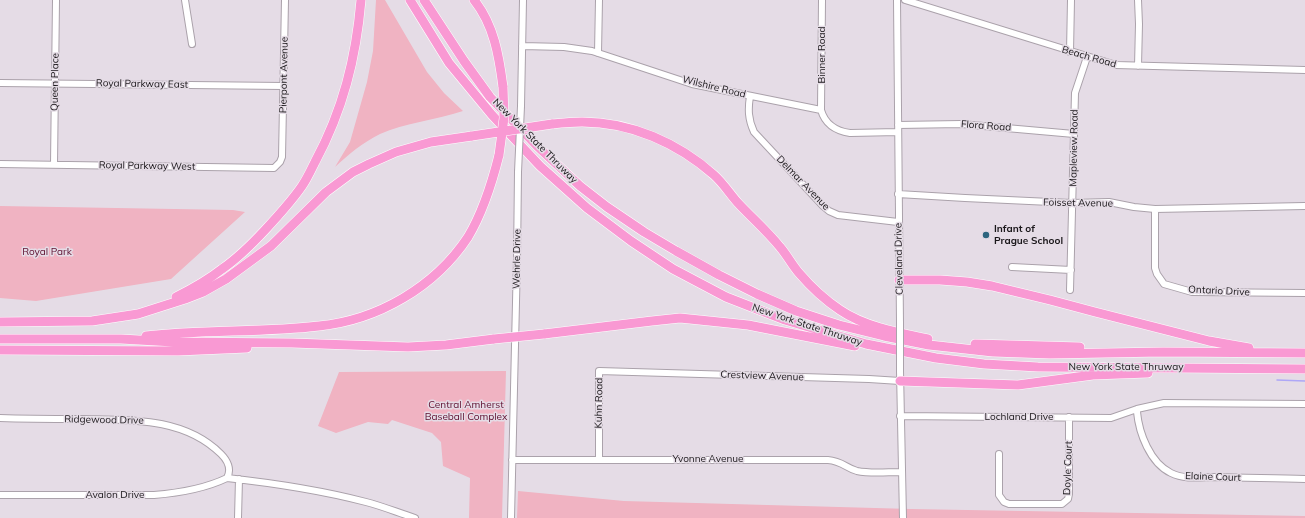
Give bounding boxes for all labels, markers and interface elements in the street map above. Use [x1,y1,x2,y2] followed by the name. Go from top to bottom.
[816,26,828,84] street label: Binner Road
[277,37,291,113] street label: Pierpont Avenue
[1060,43,1118,71] street label: Beach Road
[48,53,62,111] street label: Queen Place
[681,73,747,101] street label: Wilshire Road
[96,77,188,91] street label: Royal Parkway East
[490,96,580,186] street label: New York State Thruway
[1067,109,1081,187] street label: Mapleview Road
[960,118,1012,134] street label: Flora Road
[774,153,832,213] street label: Delmar Avenue
[99,159,195,173] street label: Royal Parkway West
[1043,196,1113,210] street label: Foisset Avenue
[892,223,906,295] street label: Cleveland Drive
[994,223,1063,246] place label: Infant of Prague School
[510,229,524,289] street label: Wehrle Drive
[981,230,991,240] marker: Infant of Prague School
[22,246,72,258] park label: Royal Park
[1188,283,1250,299] street label: Ontario Drive
[751,302,863,348] street label: New York State Thruway
[1069,361,1183,373] street label: New York State Thruway
[720,369,804,383] street label: Crestview Avenue
[593,377,605,429] street label: Kuhn Road
[425,399,507,422] park label: Central Amherst Baseball Complex
[985,411,1053,423] street label: Lochland Drive
[64,413,144,427] street label: Ridgewood Drive
[1061,441,1075,495] street label: Doyle Court
[673,453,743,465] street label: Yvonne Avenue
[1185,470,1241,484] street label: Elaine Court
[85,489,145,501] street label: Avalon Drive

